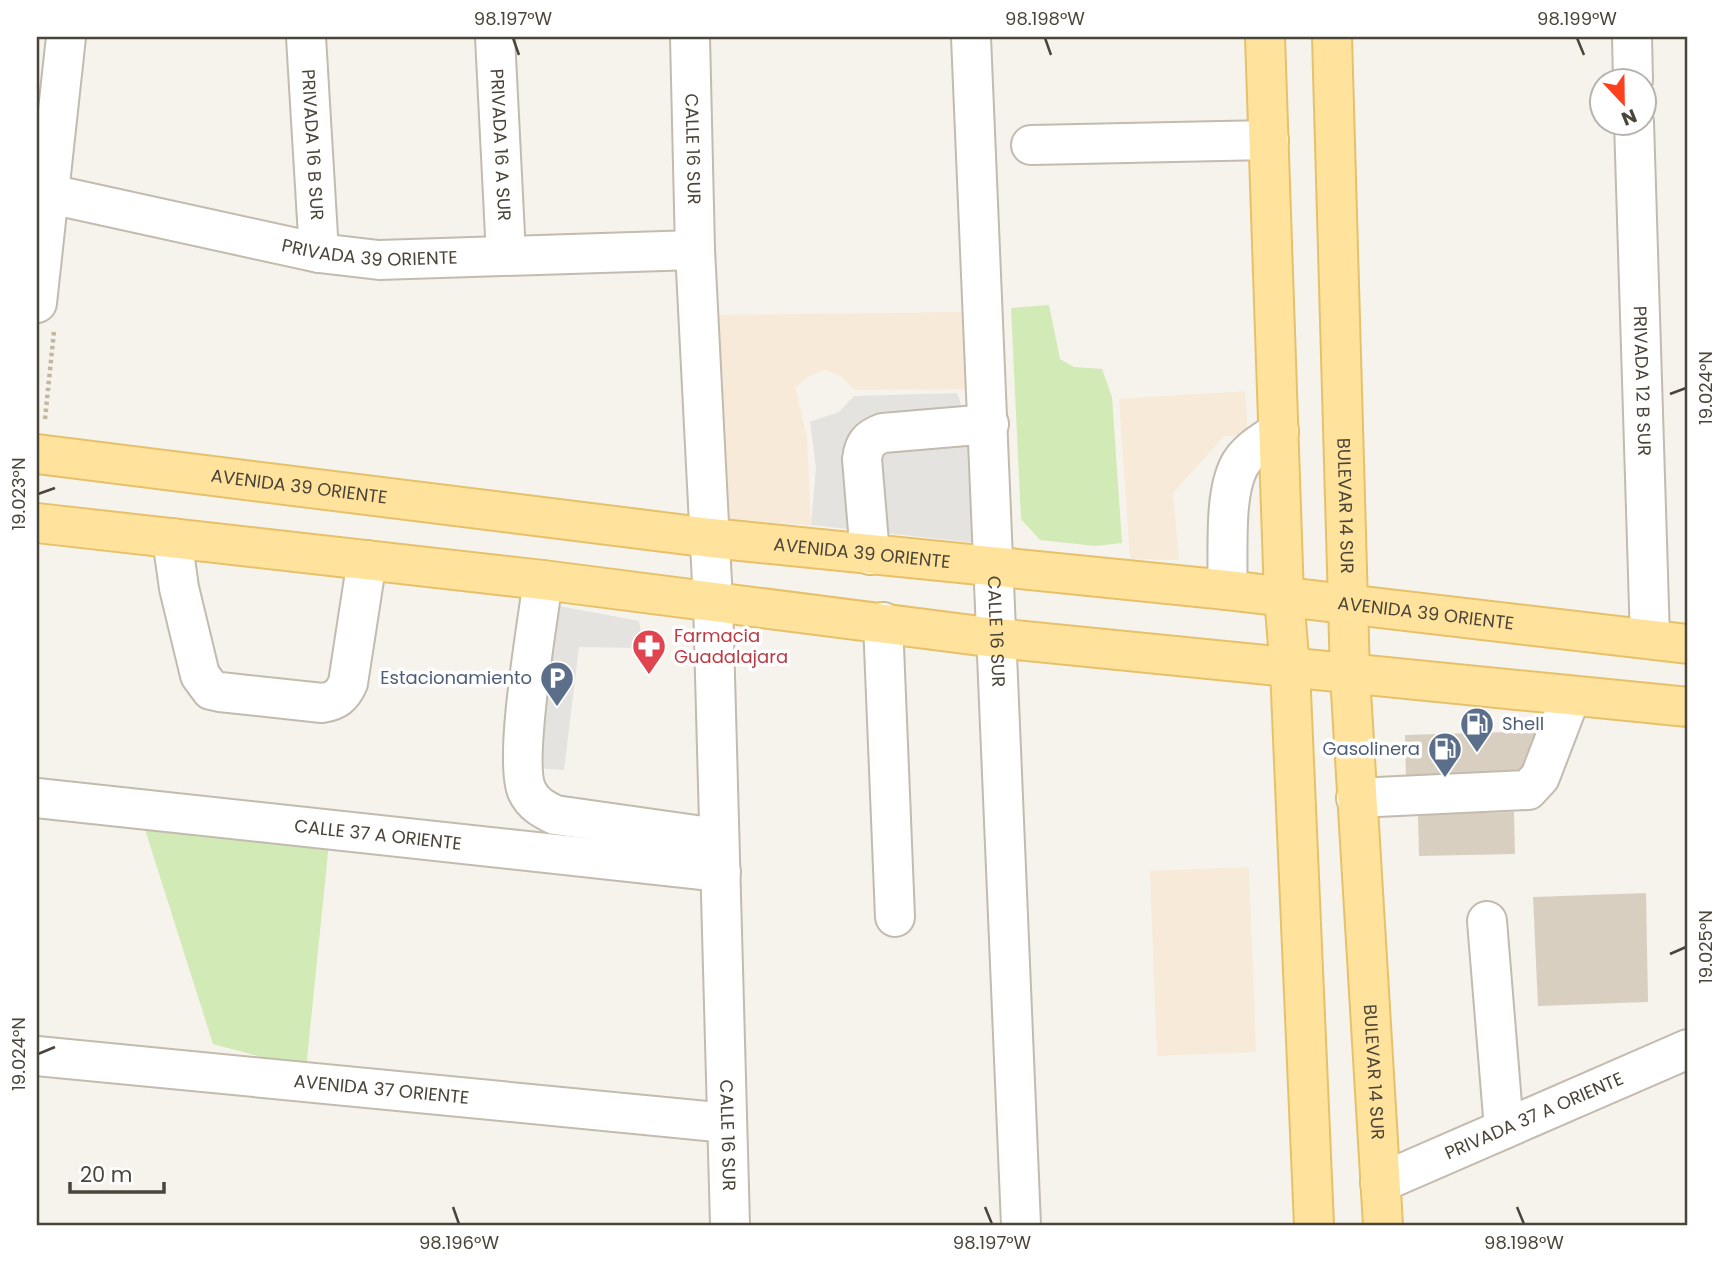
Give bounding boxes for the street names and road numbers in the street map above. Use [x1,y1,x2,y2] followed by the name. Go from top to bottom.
[296,68,330,221] street label: PRIVADA 16 B SUR
[485,68,517,222] street label: PRIVADA 16 A SUR
[679,93,707,205] street label: CALLE 16 SUR
[279,232,458,272] street label: PRIVADA 39 ORIENTE
[1628,305,1657,456] street label: PRIVADA 12 B SUR
[1331,438,1360,574] street label: BULEVAR 14 SUR
[209,463,389,510] street label: AVENIDA 39 ORIENTE
[773,531,952,574] street label: AVENIDA 39 ORIENTE
[982,575,1011,688] street label: CALLE 16 SUR
[1336,590,1515,636] street label: AVENIDA 39 ORIENTE
[293,813,463,856] street label: CALLE 37 A ORIENTE
[1358,1003,1391,1141] street label: BULEVAR 14 SUR
[1441,1066,1627,1165] street label: PRIVADA 37 A ORIENTE
[293,1068,470,1110] street label: AVENIDA 37 ORIENTE
[714,1079,742,1191] street label: CALLE 16 SUR

